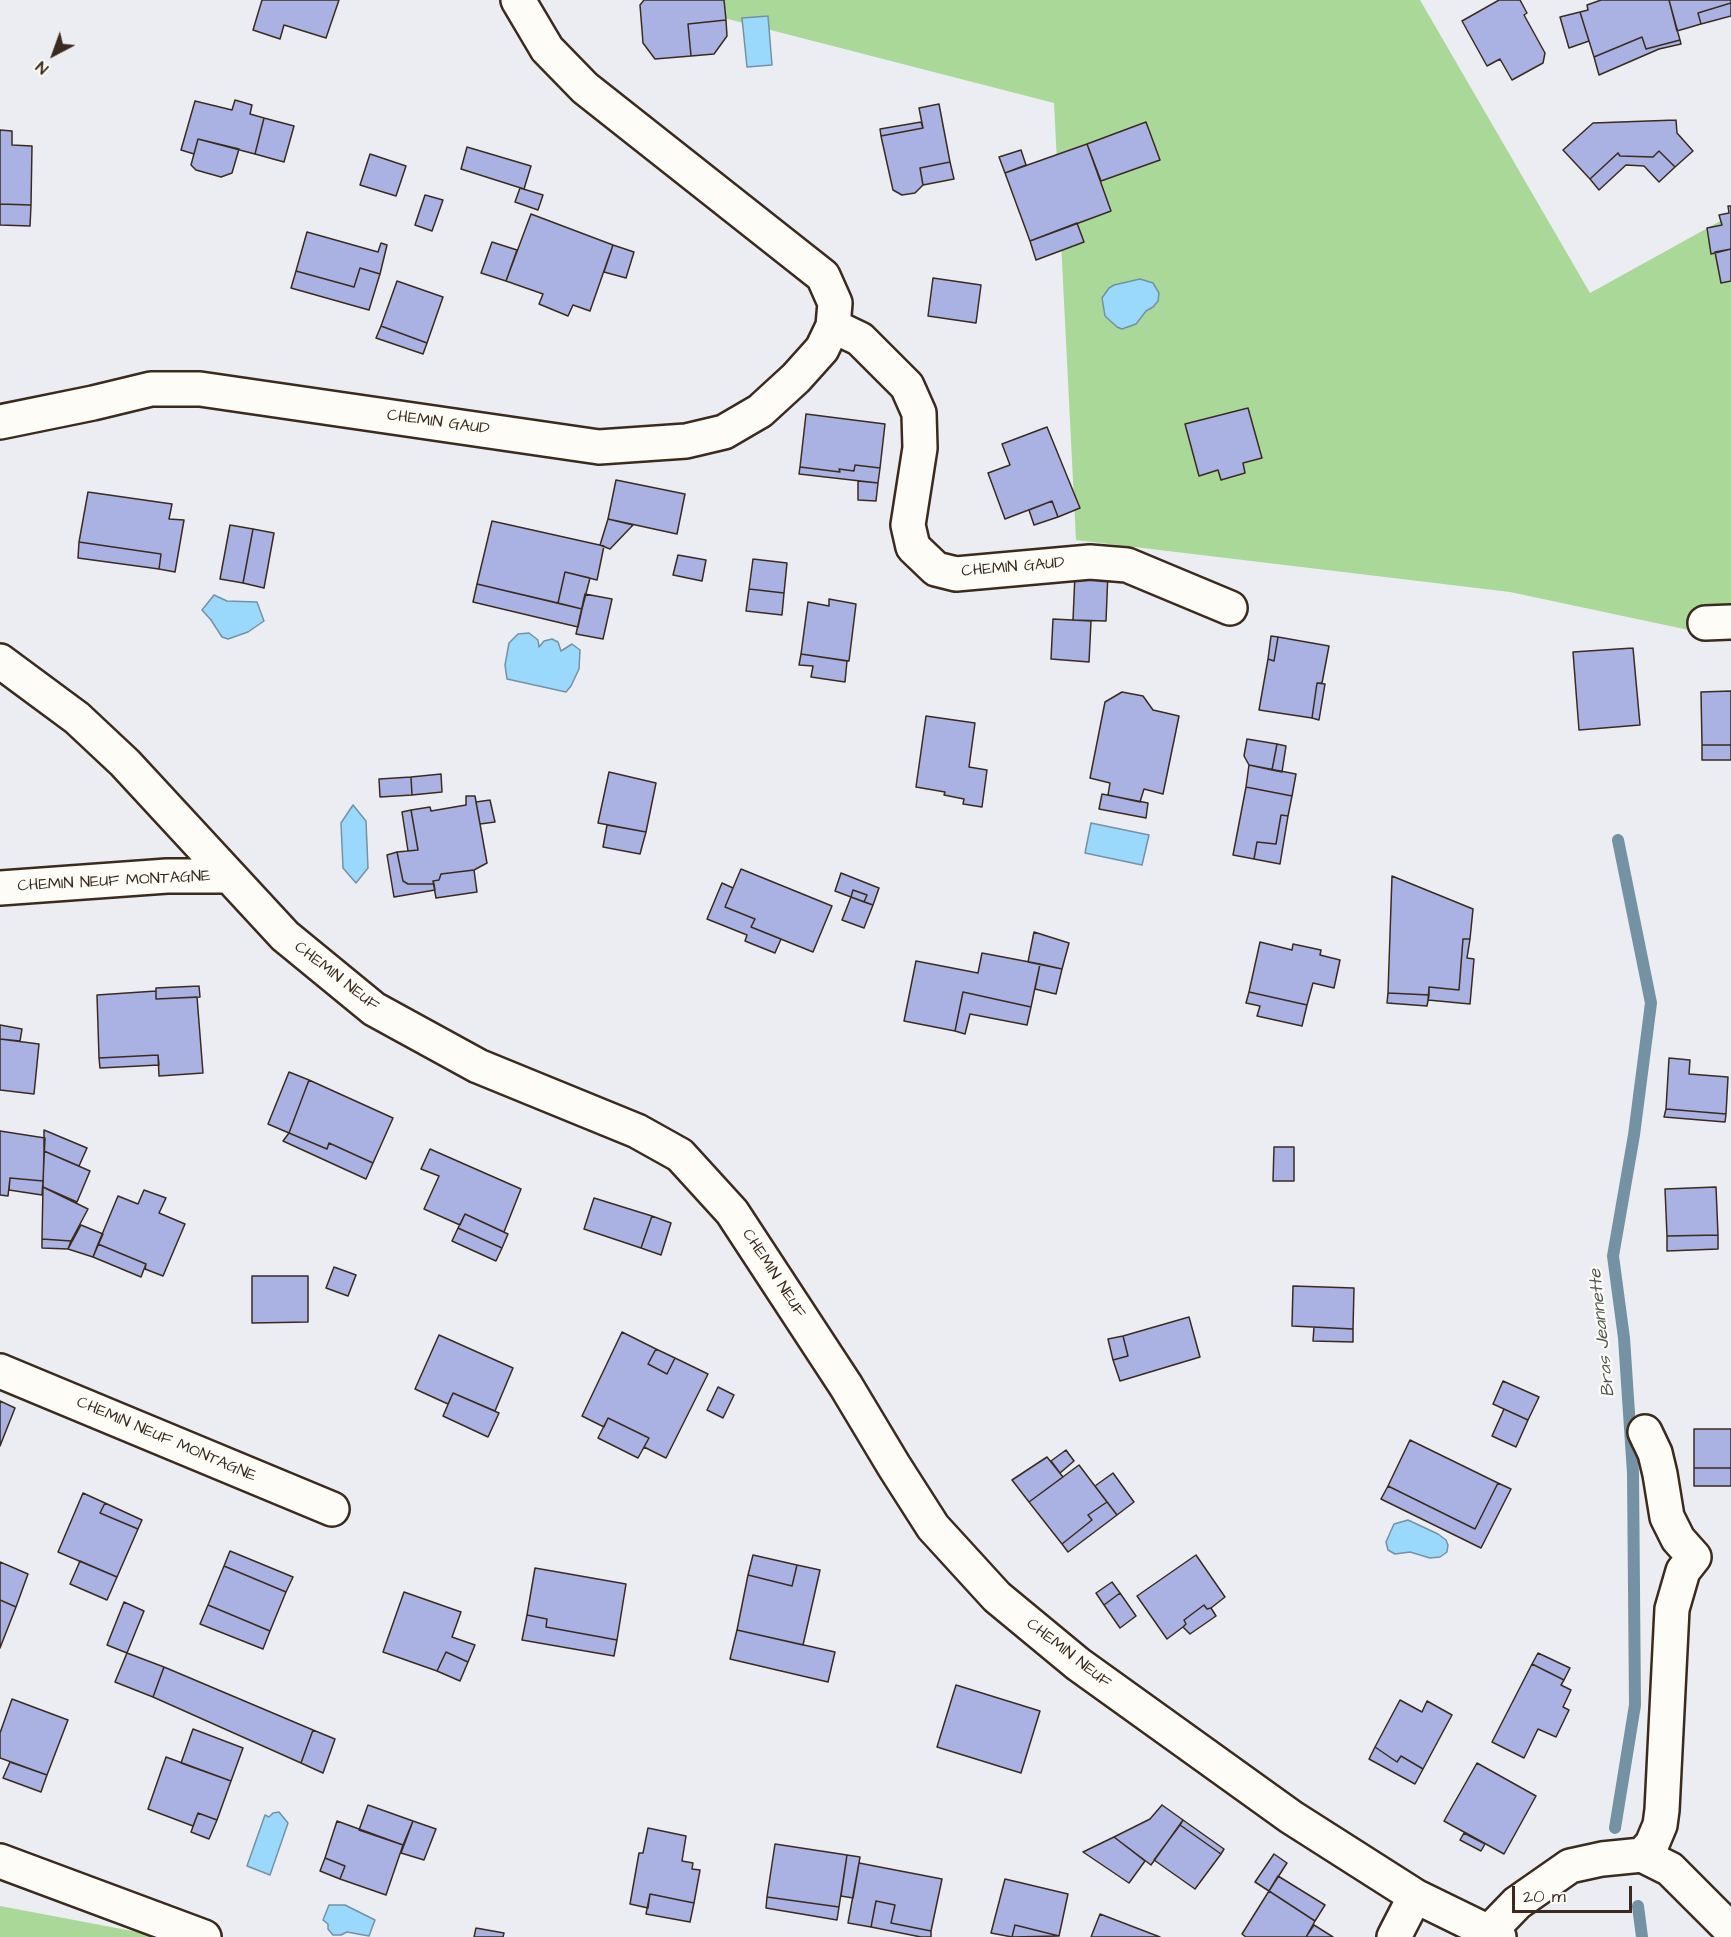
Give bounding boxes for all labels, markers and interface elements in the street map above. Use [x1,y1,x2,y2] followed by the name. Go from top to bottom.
[24,24,84,84] north arrow
[31,56,53,79] text: N
[386,406,490,440] street label: CHEMIN GAUD
[961,554,1065,582] street label: CHEMIN GAUD
[17,867,211,897] street label: CHEMIN NEUF MONTAGNE
[290,938,382,1016] street label: CHEMIN NEUF
[737,1226,809,1322] street label: CHEMIN NEUF
[1586,1268,1620,1398] water label: Bras Jeannette
[73,1393,259,1487] street label: CHEMIN NEUF MONTAGNE
[1022,1615,1114,1693] street label: CHEMIN NEUF
[1515,1874,1635,1912] scale bar
[1523,1884,1566,1909] text: 20 m

